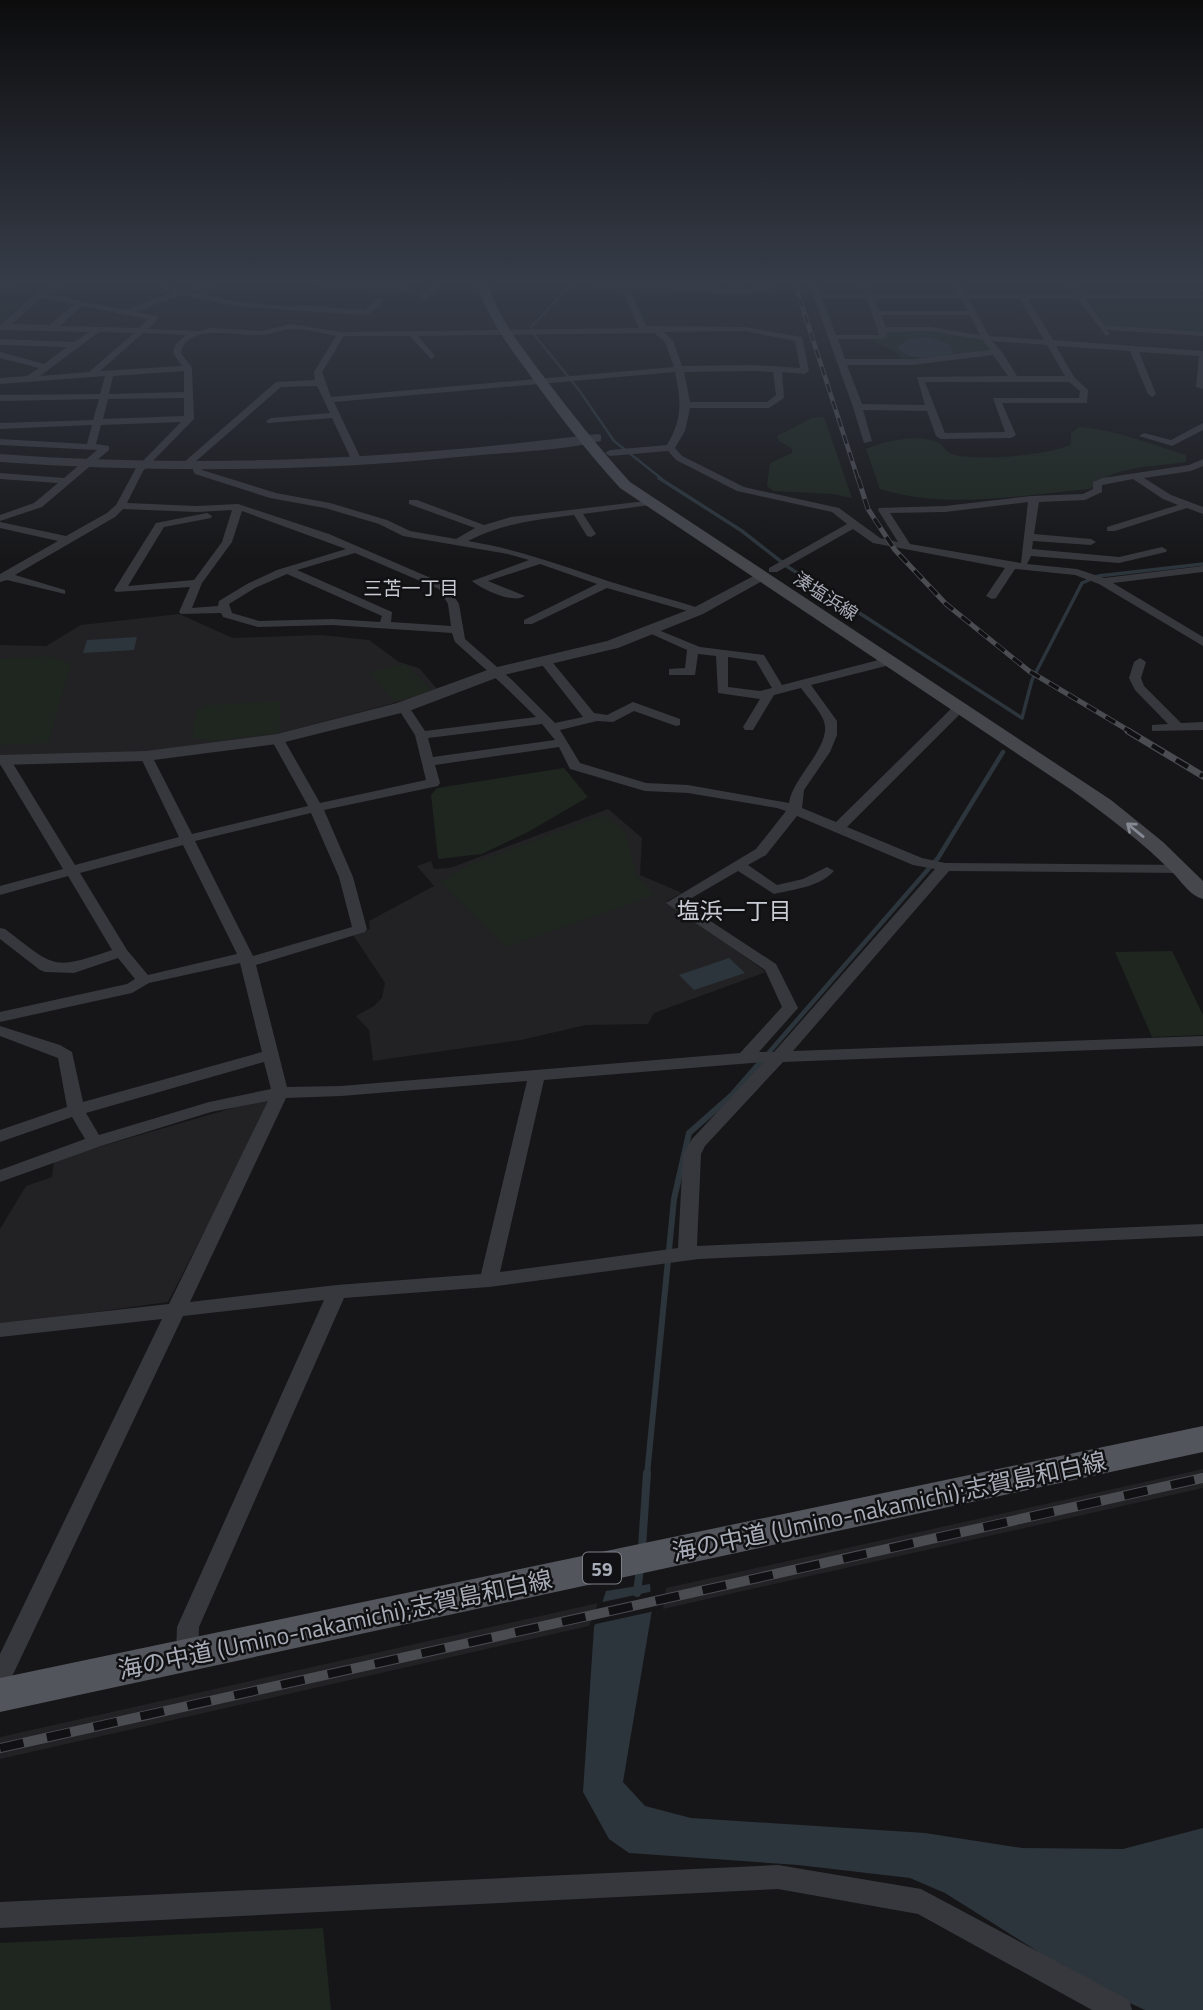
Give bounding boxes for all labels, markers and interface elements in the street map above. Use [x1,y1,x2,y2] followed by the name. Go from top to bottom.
[788,565,864,627] street label: 湊塩浜線
[363,573,459,602] district label: 三苫一丁目
[1127,822,1145,837] one-way arrow
[677,893,792,928] district label: 塩浜一丁目
[669,1442,1109,1570] street label: 海の中道 (Umino-nakamichi);志賀島和白線
[583,1552,621,1584] road number: 59
[115,1560,555,1688] street label: 海の中道 (Umino-nakamichi);志賀島和白線

